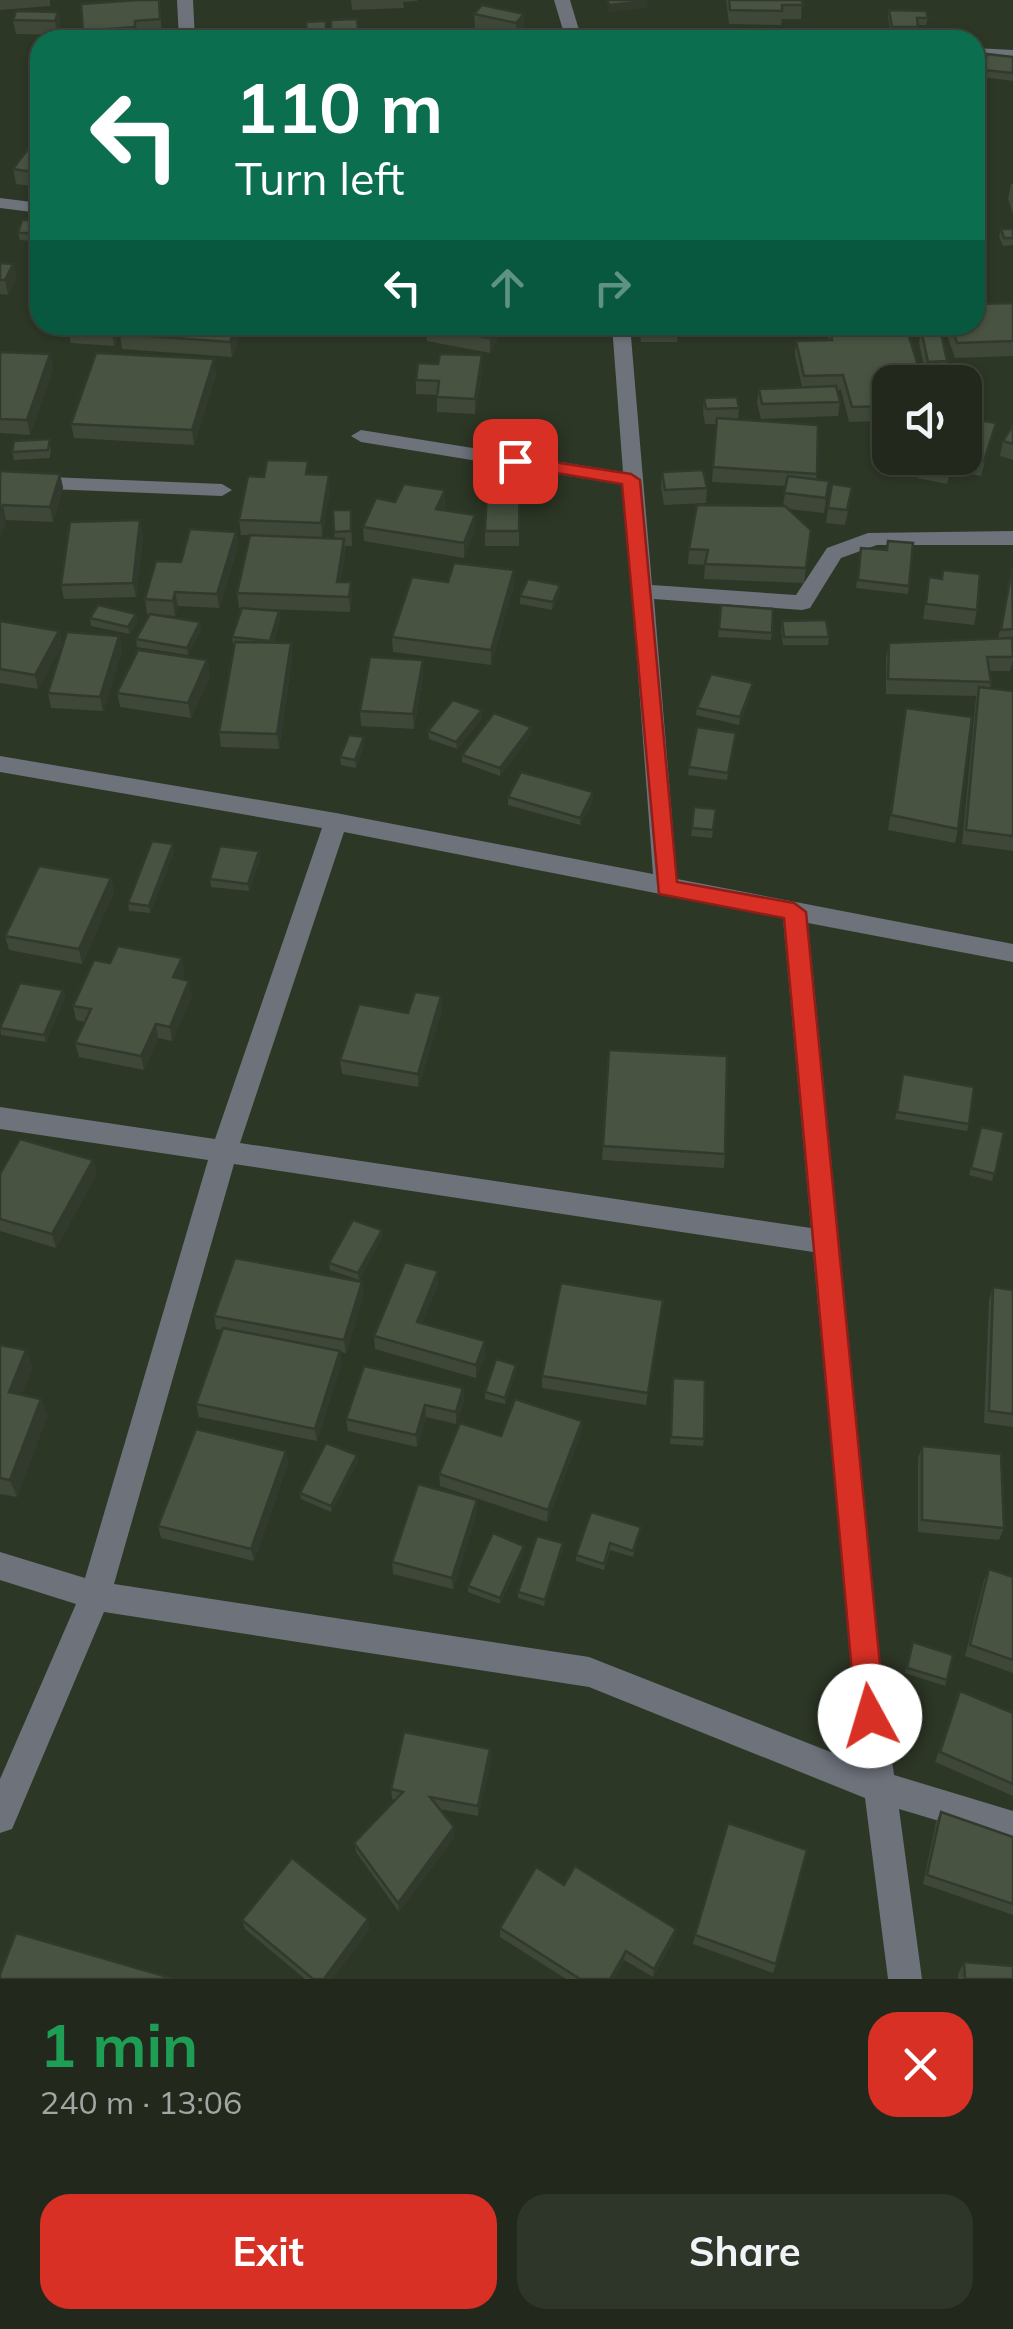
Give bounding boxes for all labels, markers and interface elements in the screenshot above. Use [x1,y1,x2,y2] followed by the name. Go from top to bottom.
[235,63,443,151] text: 110 m
[70,70,200,200] icon: left
[235,150,404,206] text: Turn left
[375,260,430,315] icon: left
[480,260,535,315] icon: ahead
[585,260,640,315] icon: right
[872,365,982,475] map controls
[872,365,982,475] button: sound
[473,419,558,504] pin
[488,434,543,489] icon: arrive
[818,1664,922,1768] position arrow
[40,2007,198,2082] text: 1 min
[868,2012,973,2117] button: close
[40,2082,242,2122] text: 240 m · 13:06
[40,2194,497,2309] button: Exit
[517,2194,973,2309] button: Share

